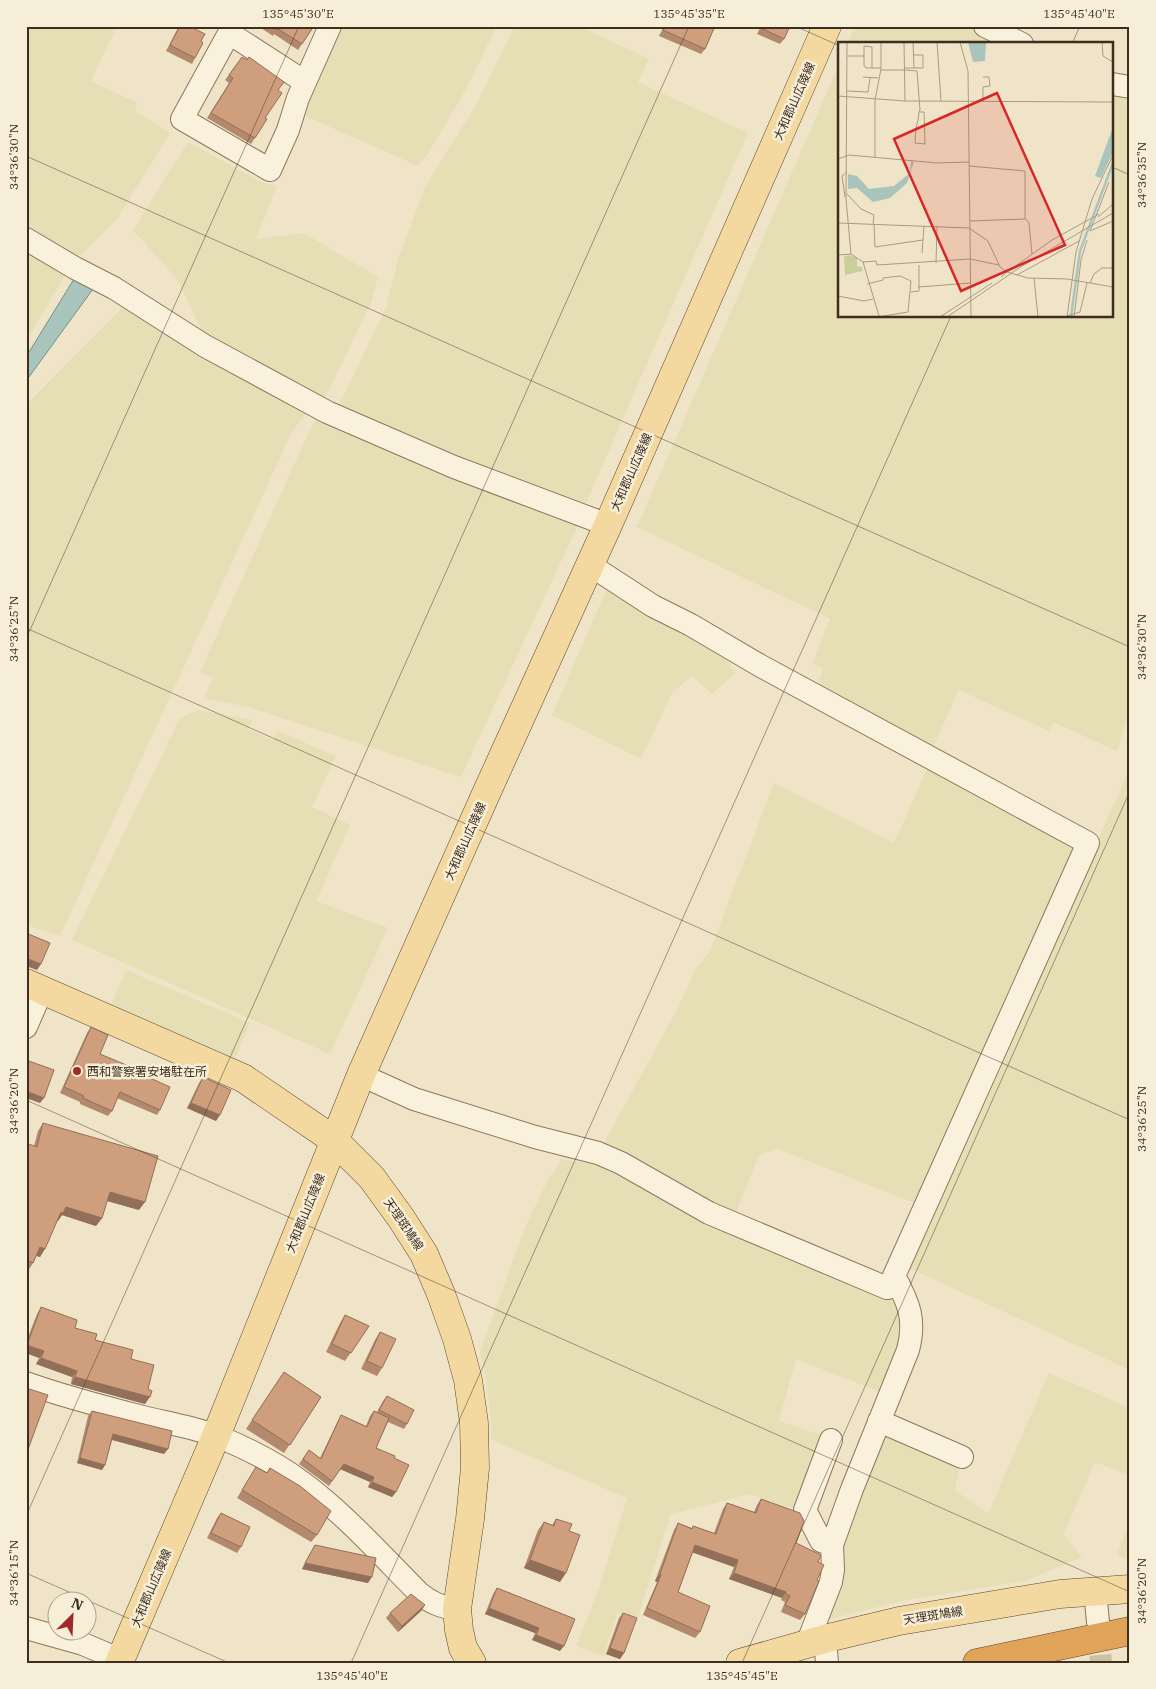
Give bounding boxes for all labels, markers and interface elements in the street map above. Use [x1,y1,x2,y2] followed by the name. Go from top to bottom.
[262,6,334,21] text: 135°45'30"E
[653,6,725,21] text: 135°45'35"E
[1043,6,1115,21] text: 135°45'40"E
[838,42,1114,318] inset map
[770,60,818,142] street label: 大和郡山広陵線
[6,124,21,190] text: 34°36'30"N
[1134,142,1149,208] text: 34°36'35"N
[607,431,655,513] street label: 大和郡山広陵線
[6,596,21,662] text: 34°36'25"N
[1134,614,1149,680] text: 34°36'30"N
[441,800,489,882] street label: 大和郡山広陵線
[87,1064,207,1079] place label: 西和警察署安堵駐在所
[71,1065,83,1077] marker: 西和警察署安堵駐在所
[6,1068,21,1134] text: 34°36'20"N
[1134,1086,1149,1152] text: 34°36'25"N
[282,1171,328,1255] street label: 大和郡山広陵線
[381,1195,427,1253] street label: 天理斑鳩線
[6,1540,21,1606] text: 34°36'15"N
[128,1546,174,1630] street label: 大和郡山広陵線
[1134,1558,1149,1624] text: 34°36'20"N
[48,1592,98,1642] north arrow
[69,1594,86,1615] text: N
[902,1603,964,1627] street label: 天理斑鳩線
[316,1668,388,1683] text: 135°45'40"E
[706,1668,778,1683] text: 135°45'45"E

